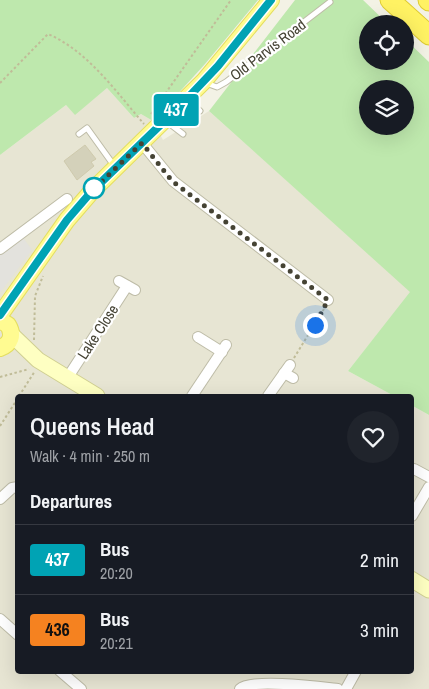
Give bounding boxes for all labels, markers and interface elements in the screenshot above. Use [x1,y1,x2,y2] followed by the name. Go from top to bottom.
[225,14,310,85] street label: Old Parvis Road
[359,15,414,135] map controls
[359,15,414,70] button: locate
[359,80,414,135] button: layers
[147,94,205,126] line badge: 437
[164,97,188,122] text: 437
[83,177,105,199] unlabelled marker
[72,300,123,363] street label: Lake Close
[303,313,328,338] your location
[30,410,154,442] text: Queens Head
[347,411,399,463] button: heart
[30,445,150,467] text: Walk · 4 min · 250 m
[30,488,112,514] text: Departures
[100,536,129,562] text: Bus
[45,547,70,572] text: 437
[360,547,399,573] text: 2 min
[100,562,133,584] text: 20:20
[100,606,129,632] text: Bus
[45,617,70,642] text: 436
[360,617,399,643] text: 3 min
[100,632,133,654] text: 20:21

